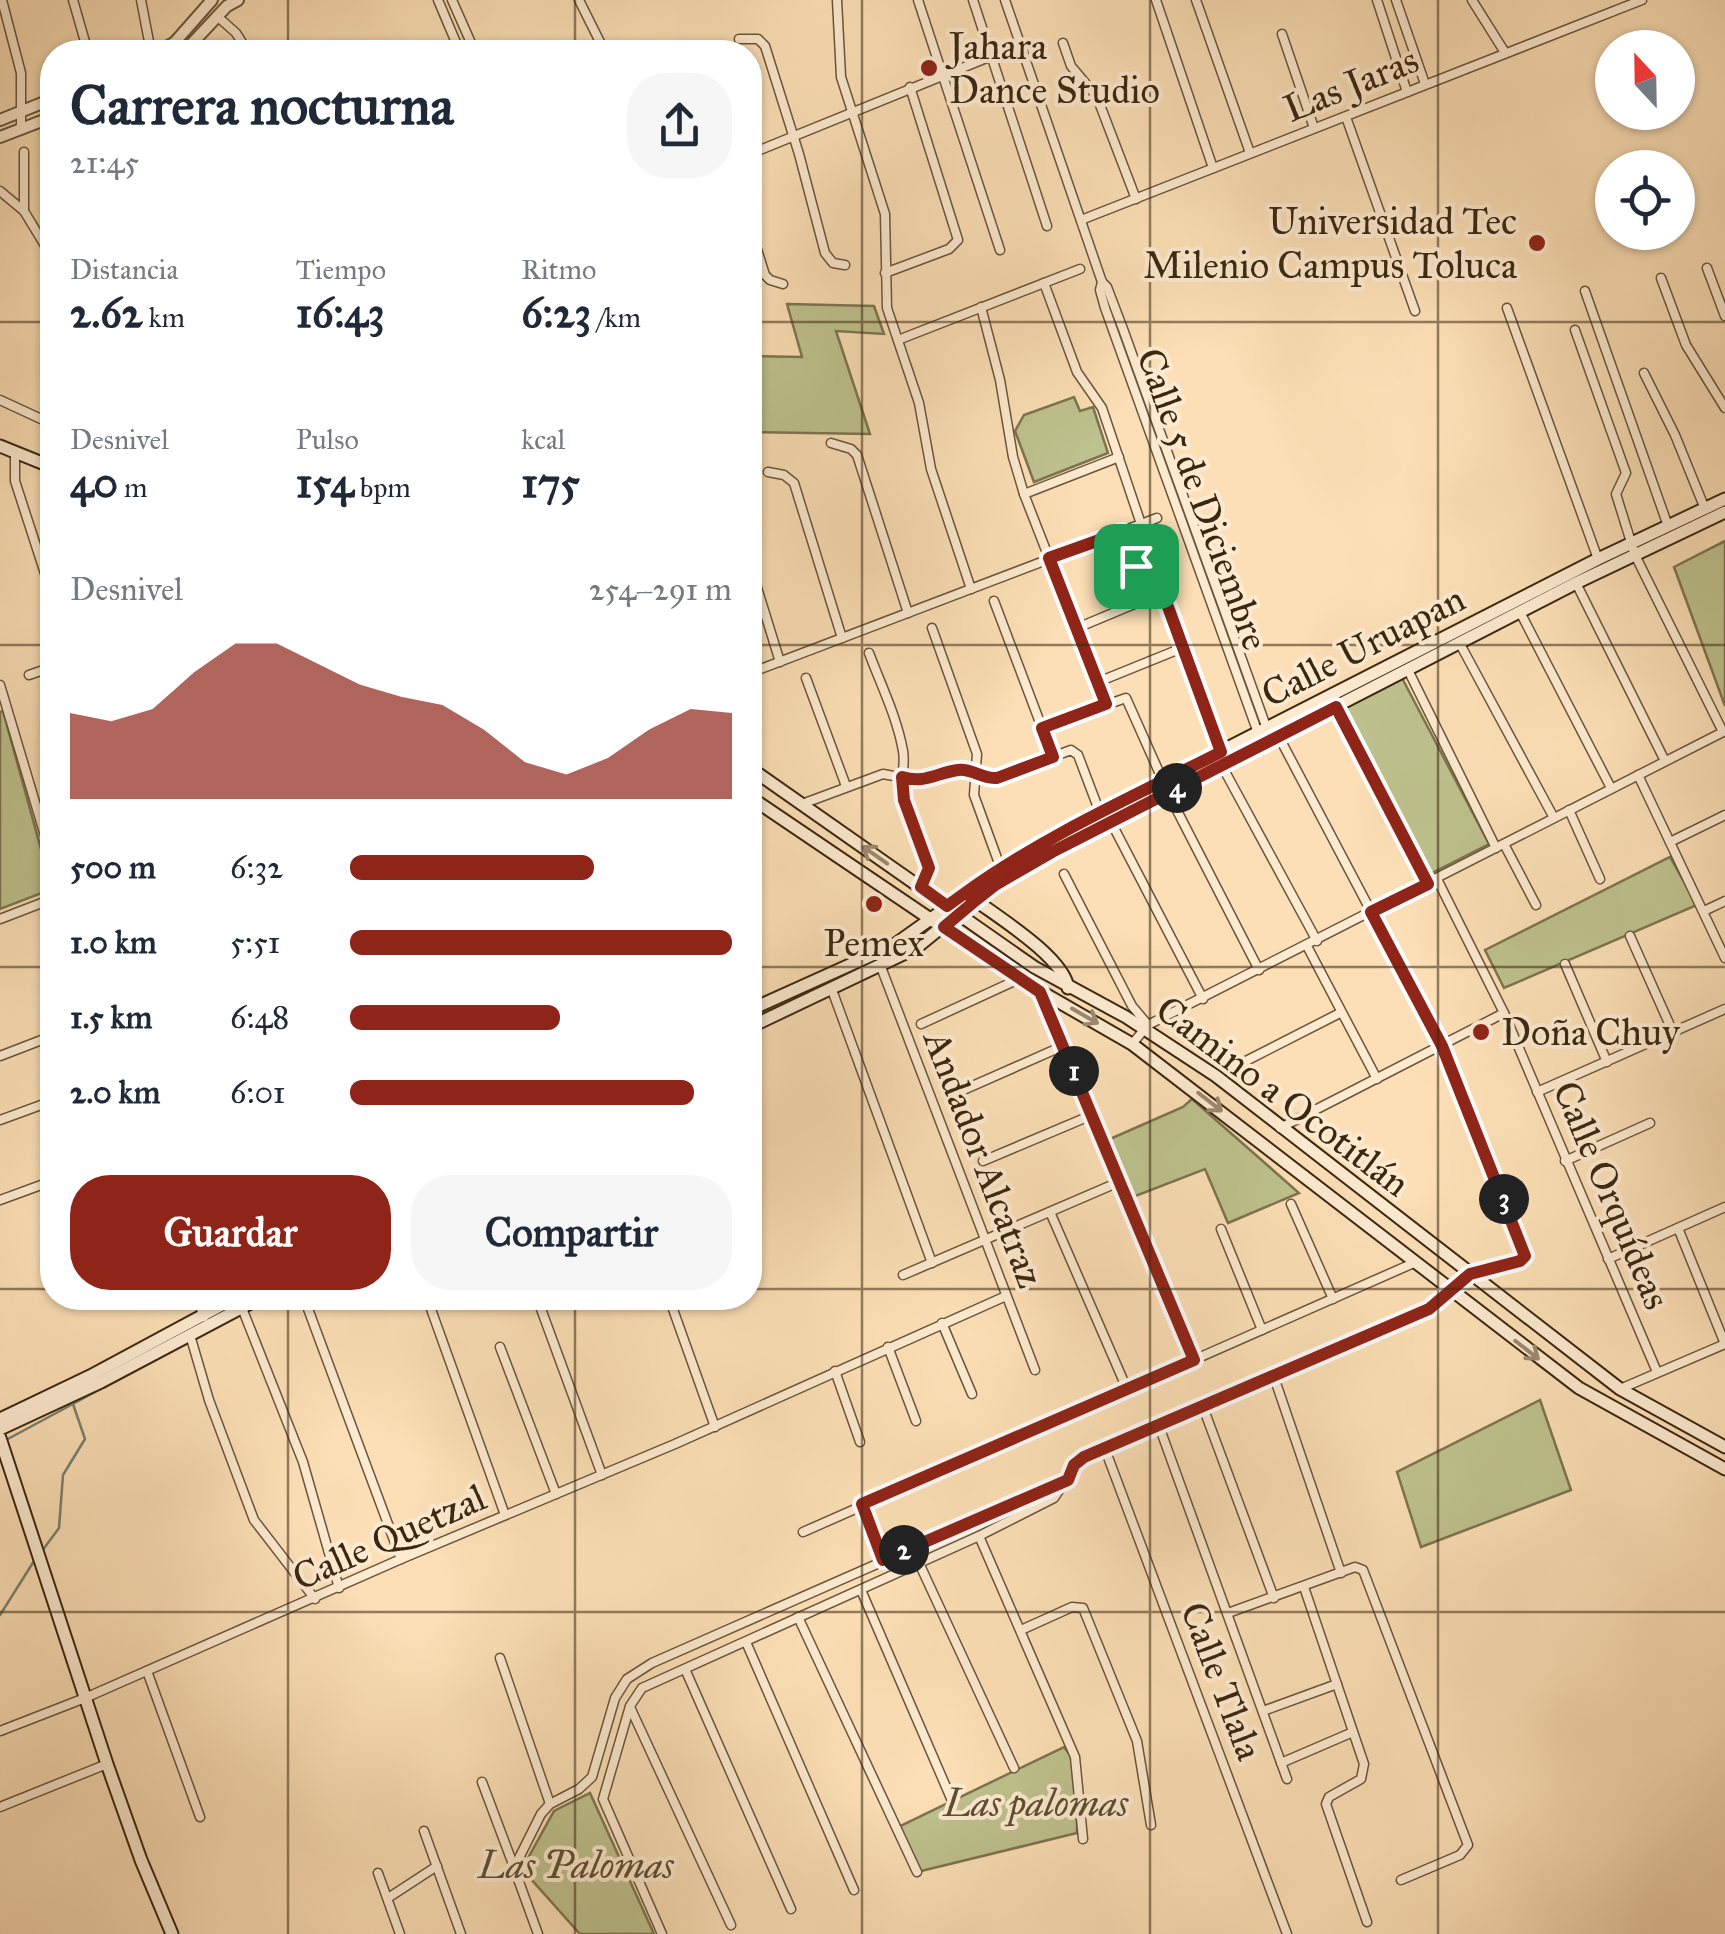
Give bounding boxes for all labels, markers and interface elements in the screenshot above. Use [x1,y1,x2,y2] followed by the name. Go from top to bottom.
[945,23,1160,113] place label: Jahara Dance Studio
[1595,30,1695,130] north arrow
[1595,30,1695,250] map controls
[1277,36,1425,133] street label: Las Jaras
[918,57,940,79] marker: Jahara Dance Studio
[70,72,454,139] text: Carrera nocturna
[627,73,732,178] button: share
[70,143,139,182] text: 21:45
[1595,150,1695,250] button: locate
[1143,198,1518,288] place label: Universidad Tec Milenio Campus Toluca
[1526,232,1548,254] marker: Universidad Tec Milenio Campus Toluca
[70,252,178,287] text: Distancia
[296,252,386,287] text: Tiempo
[521,252,596,287] text: Ritmo
[70,287,143,339] text: 2.62
[296,287,384,339] text: 16:43
[521,287,591,339] text: 6:23
[143,300,185,335] text: km
[591,300,641,335] text: /km
[1127,342,1279,656] street label: Calle 5 de Diciembre
[70,422,169,457] text: Desnivel
[296,422,359,457] text: Pulso
[521,422,565,457] text: kcal
[70,457,118,509] text: 40
[296,457,354,509] text: 154
[521,457,580,509] text: 175
[118,470,147,505] text: m
[354,470,411,505] text: bpm
[1094,524,1179,609] pin
[1109,539,1164,594] icon: arrive
[70,570,183,609] text: Desnivel
[589,570,732,609] text: 254–291 m
[1254,575,1472,717] street label: Calle Uruapan
[1152,763,1202,813] pin: 4
[1169,770,1185,805] text: 4
[861,845,889,866] one-way arrow
[70,848,156,887] text: 500 m
[230,848,283,887] text: 6:32
[863,893,885,915] marker: Pemex
[823,920,925,966] place label: Pemex
[70,923,157,962] text: 1.0 km
[230,923,280,962] text: 5:51
[1147,986,1419,1206] street label: Camino a Ocotitlán
[70,998,152,1037] text: 1.5 km
[230,998,289,1037] text: 6:48
[1070,1007,1099,1027] one-way arrow
[1501,1009,1681,1055] place label: Doña Chuy
[1470,1021,1492,1043] marker: Doña Chuy
[913,1022,1054,1294] street label: Andador Alcatraz
[1049,1046,1099,1096] pin: 1
[1068,1053,1080,1088] text: 1
[70,1073,160,1112] text: 2.0 km
[230,1073,285,1112] text: 6:01
[1543,1074,1681,1316] street label: Calle Orquídeas
[1196,1091,1223,1112] one-way arrow
[1479,1174,1529,1224] pin: 3
[70,1175,391,1290] button: Guardar
[411,1175,732,1290] button: Compartir
[1498,1181,1510,1216] text: 3
[1513,1339,1540,1360] one-way arrow
[285,1474,493,1600] street label: Calle Quetzal
[879,1525,929,1575] pin: 2
[897,1532,911,1567] text: 2
[1171,1596,1273,1767] street label: Calle Tlala
[942,1780,1129,1827] park label: Las palomas
[476,1842,675,1888] park label: Las Palomas

